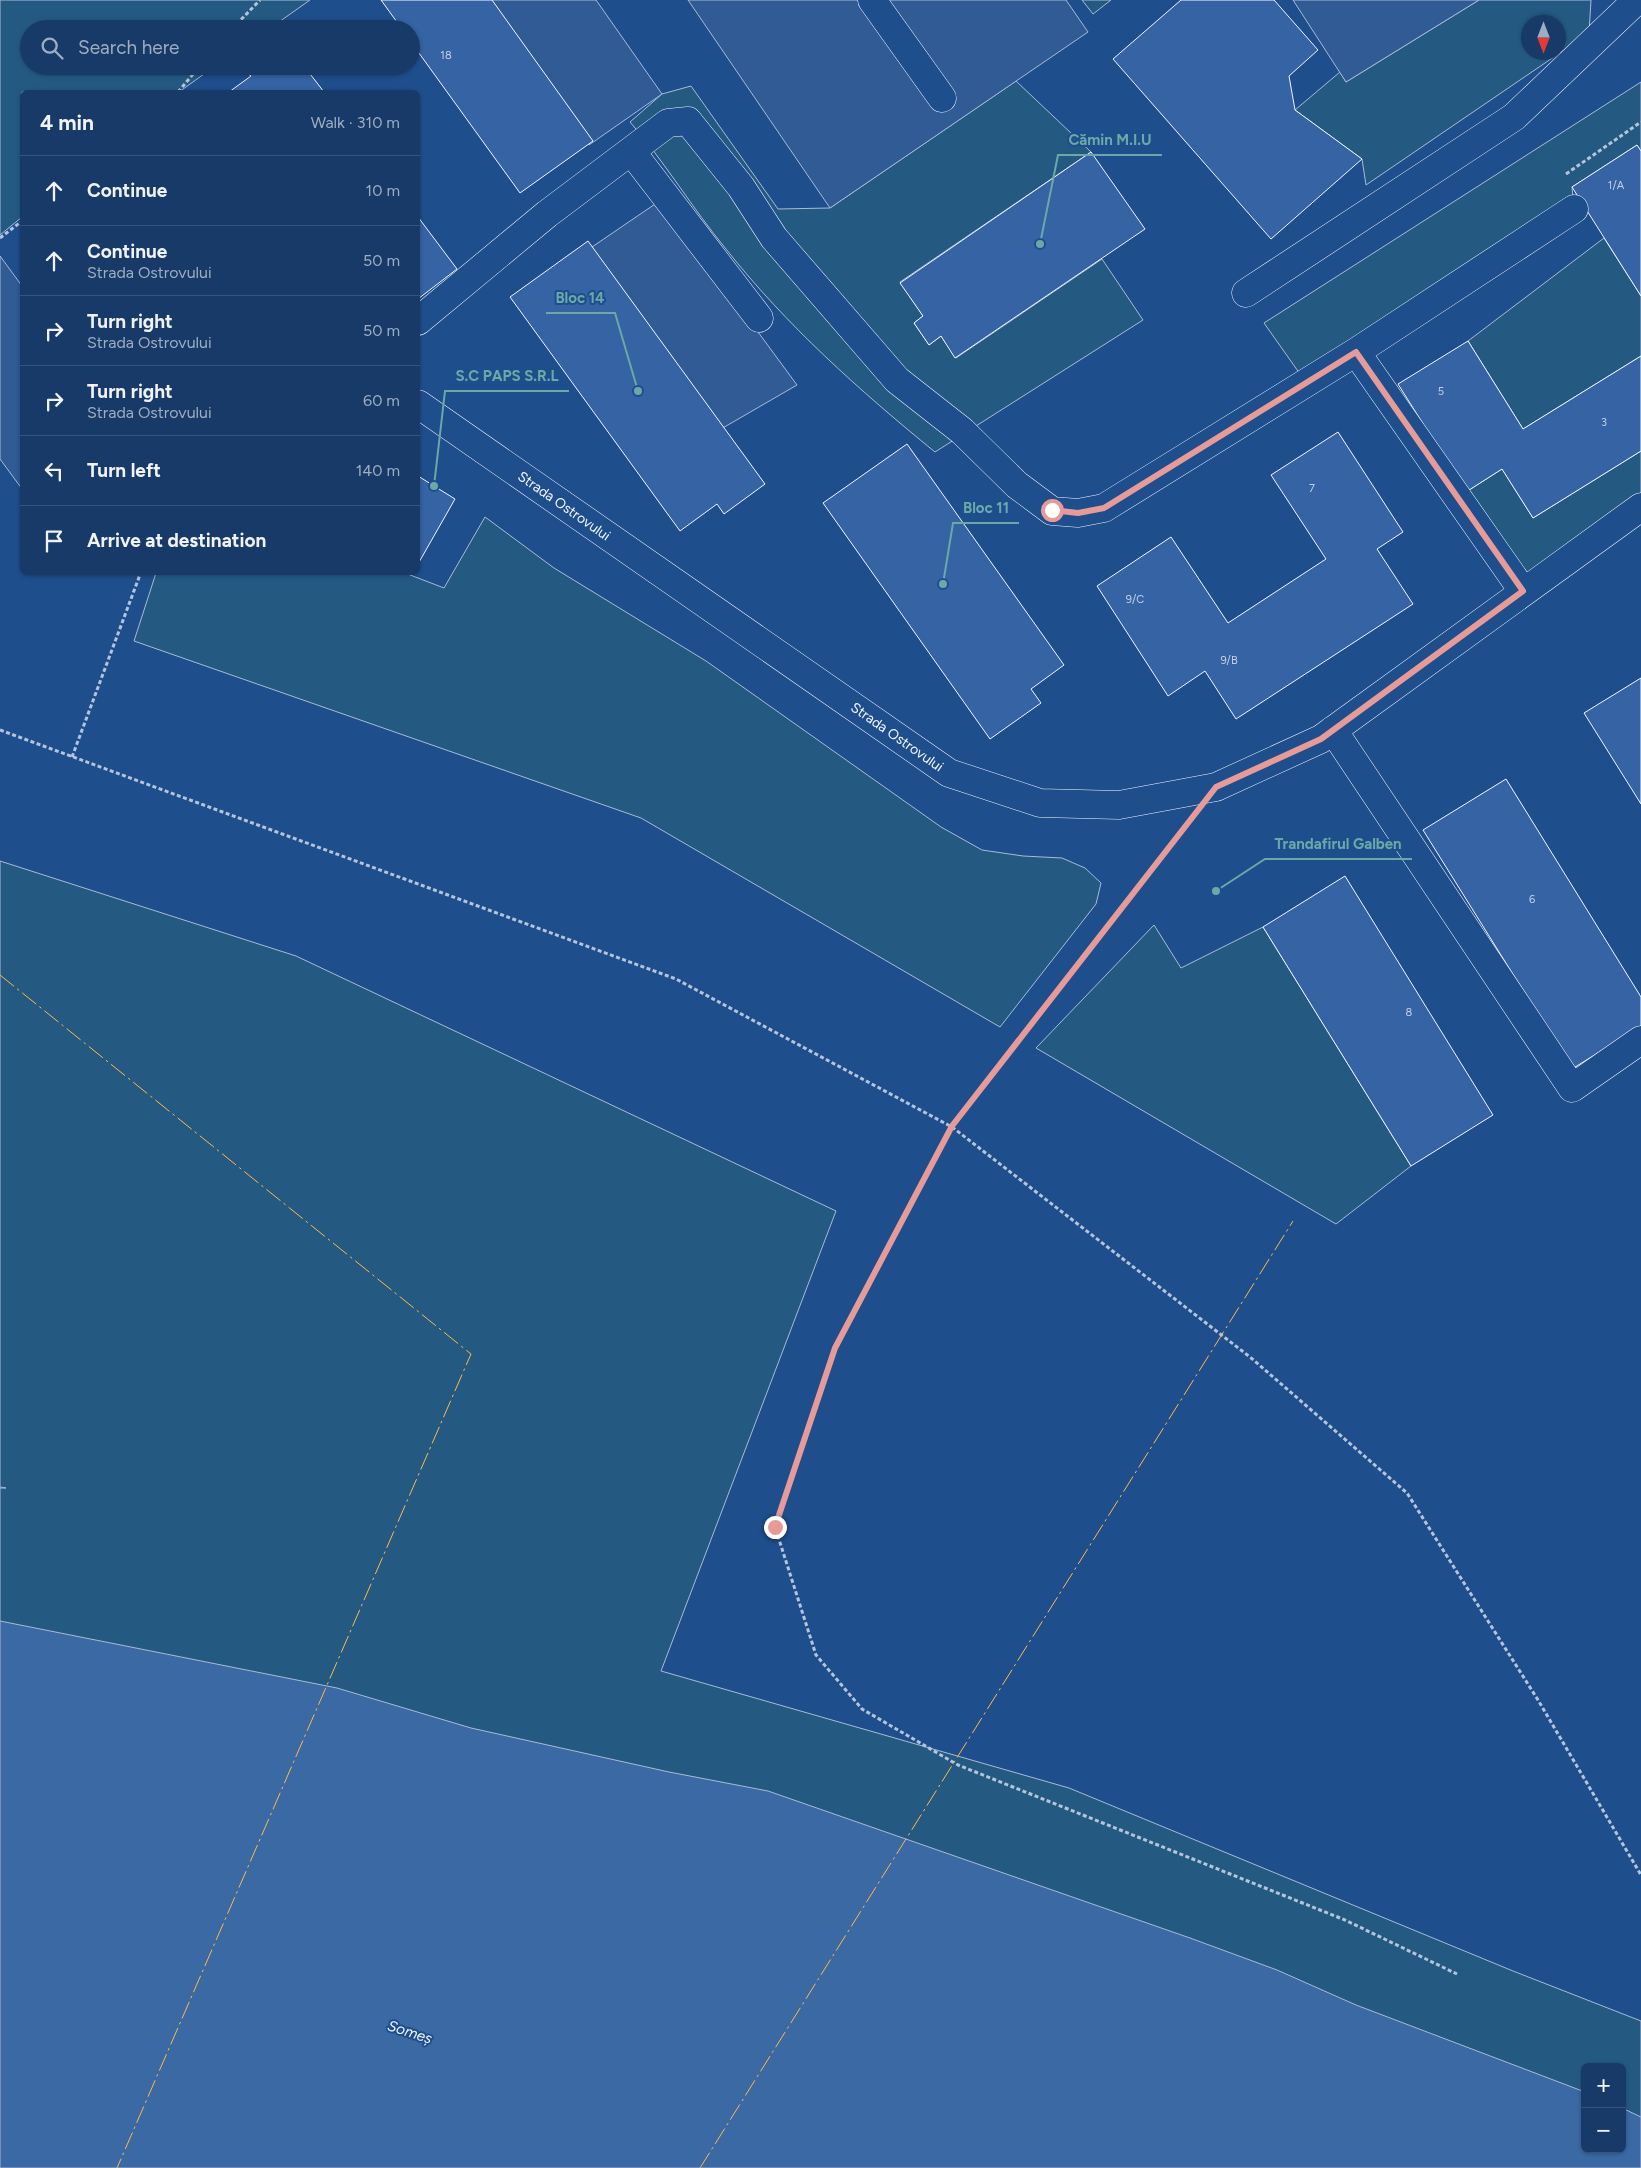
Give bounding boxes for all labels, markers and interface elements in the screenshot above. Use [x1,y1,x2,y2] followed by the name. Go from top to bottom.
[1521,15,1566,60] north arrow
[20,20,420,75] search box
[38,34,66,62] icon: search
[78,36,180,59] text: Search here
[440,49,452,62] house number: 18
[40,110,94,135] text: 4 min
[311,113,400,132] text: Walk · 310 m
[1058,125,1162,155] callout: Cămin M.I.U
[1068,131,1152,149] text: Cămin M.I.U
[40,177,68,205] icon: ahead
[87,179,167,202] text: Continue
[1608,179,1625,192] house number: 1/A
[366,181,400,200] text: 10 m
[87,240,167,263] text: Continue
[40,247,68,275] icon: ahead
[363,251,400,270] text: 50 m
[87,263,212,282] text: Strada Ostrovului
[546,283,615,313] callout: Bloc 14
[555,289,605,307] text: Bloc 14
[87,310,173,333] text: Turn right
[40,317,68,345] icon: right
[363,321,400,340] text: 50 m
[87,333,212,352] text: Strada Ostrovului
[445,361,569,391] callout: S.C PAPS S.R.L
[455,367,559,385] text: S.C PAPS S.R.L
[87,380,173,403] text: Turn right
[1438,385,1444,398] house number: 5
[40,387,68,415] icon: right
[363,391,400,410] text: 60 m
[87,403,212,422] text: Strada Ostrovului
[1601,416,1607,429] house number: 3
[40,457,68,485] icon: left
[87,459,161,482] text: Turn left
[356,461,400,480] text: 140 m
[514,468,614,544] street label: Strada Ostrovului
[1309,482,1315,495] house number: 7
[953,493,1019,523] callout: Bloc 11
[963,499,1009,517] text: Bloc 11
[1041,499,1064,522] route start
[40,527,68,555] icon: arrive
[87,529,266,552] text: Arrive at destination
[1126,593,1144,606] house number: 9/C
[1220,654,1238,667] house number: 9/B
[847,699,947,775] street label: Strada Ostrovului
[1265,829,1412,859] callout: Trandafirul Galben
[1274,835,1402,853] text: Trandafirul Galben
[1529,893,1535,906] house number: 6
[1406,1006,1413,1019] house number: 8
[764,1516,787,1539] route end
[385,2016,435,2048] water label: Someș
[1581,2063,1626,2153] map controls
[1581,2063,1626,2108] button: +
[1581,2108,1626,2153] button: −

